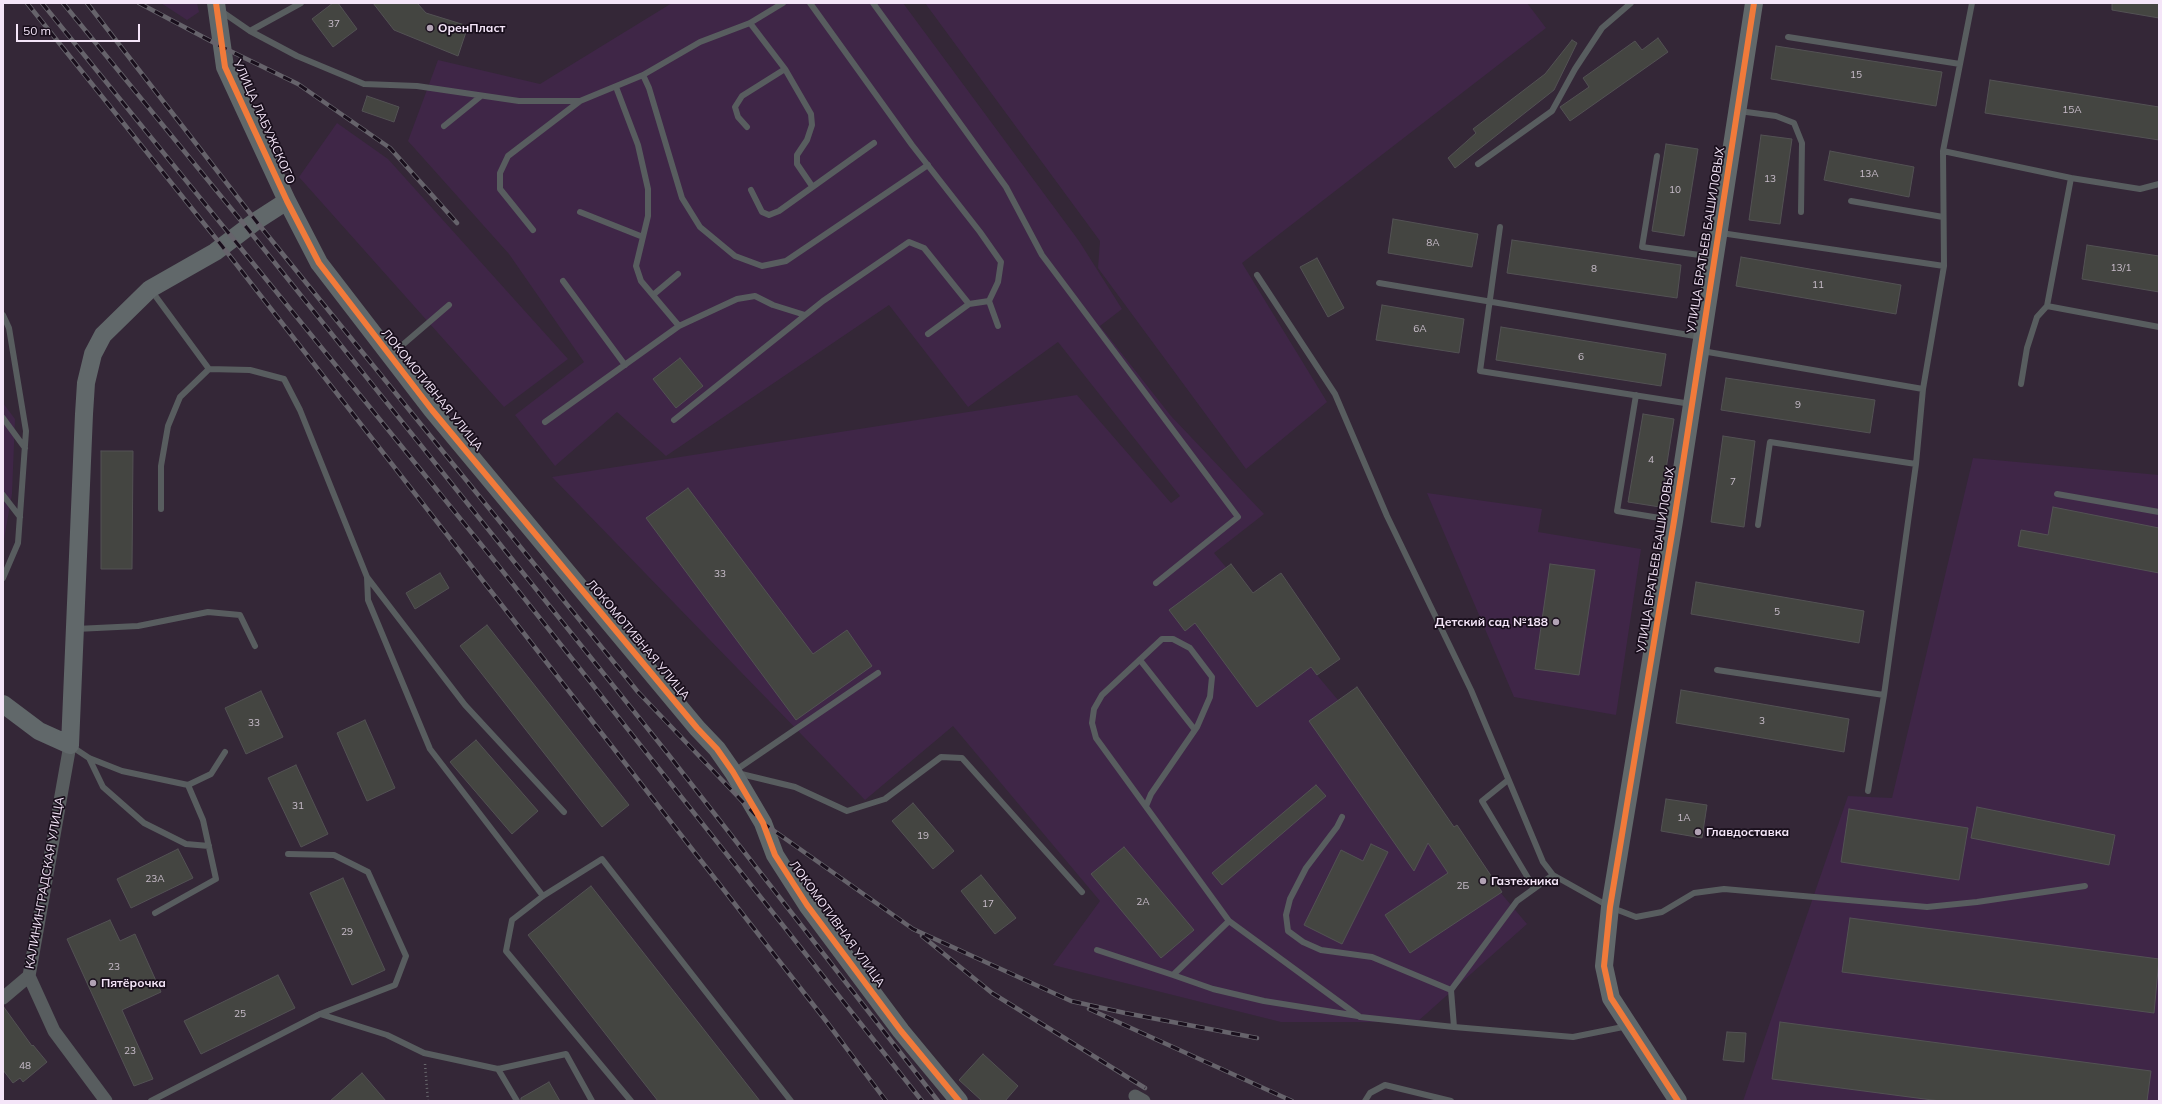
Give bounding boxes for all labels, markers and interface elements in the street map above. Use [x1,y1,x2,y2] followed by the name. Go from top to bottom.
[18,16,142,42] scale bar
[328,18,340,30] house number: 37
[438,21,505,35] place label: ОренПласт
[23,23,51,38] text: 50 m
[425,23,435,33] marker: ОренПласт
[230,58,298,186] street label: УЛИЦА ЛАБУЖСКОГО
[1850,69,1862,81] house number: 15
[2062,104,2082,116] house number: 15А
[1684,146,1728,334] street label: УЛИЦА БРАТЬЕВ БАШИЛОВЫХ
[1859,168,1879,180] house number: 13А
[1764,173,1776,185] house number: 13
[1669,184,1681,196] house number: 10
[1426,237,1440,249] house number: 8А
[2111,262,2131,274] house number: 13/1
[1591,263,1597,275] house number: 8
[1812,279,1824,291] house number: 11
[1413,323,1427,335] house number: 6А
[378,326,486,454] street label: ЛОКОМОТИВНАЯ УЛИЦА
[1578,351,1584,363] house number: 6
[1795,399,1801,411] house number: 9
[1648,454,1654,466] house number: 4
[1634,466,1678,654] street label: УЛИЦА БРАТЬЕВ БАШИЛОВЫХ
[1730,476,1736,488] house number: 7
[714,568,726,580] house number: 33
[583,577,693,703] street label: ЛОКОМОТИВНАЯ УЛИЦА
[1774,606,1780,618] house number: 5
[1435,615,1548,629] place label: Детский сад №188
[1551,617,1561,627] marker: Детский сад №188
[1759,715,1765,727] house number: 3
[248,717,260,729] house number: 33
[23,796,67,970] street label: КАЛИНИНГРАДСКАЯ УЛИЦА
[292,800,304,812] house number: 31
[1677,812,1691,824] house number: 1А
[1706,825,1789,839] place label: Главдоставка
[1693,827,1703,837] marker: Главдоставка
[917,830,929,842] house number: 19
[786,858,888,990] street label: ЛОКОМОТИВНАЯ УЛИЦА
[145,873,165,885] house number: 23А
[1491,874,1559,888] place label: Газтехника
[1478,876,1488,886] marker: Газтехника
[1457,880,1469,892] house number: 2Б
[1136,896,1150,908] house number: 2А
[982,898,994,910] house number: 17
[341,926,353,938] house number: 29
[108,961,120,973] house number: 23
[101,976,166,990] place label: Пятёрочка
[88,978,98,988] marker: Пятёрочка
[234,1008,246,1020] house number: 25
[124,1045,136,1057] house number: 23
[19,1060,31,1072] house number: 48

